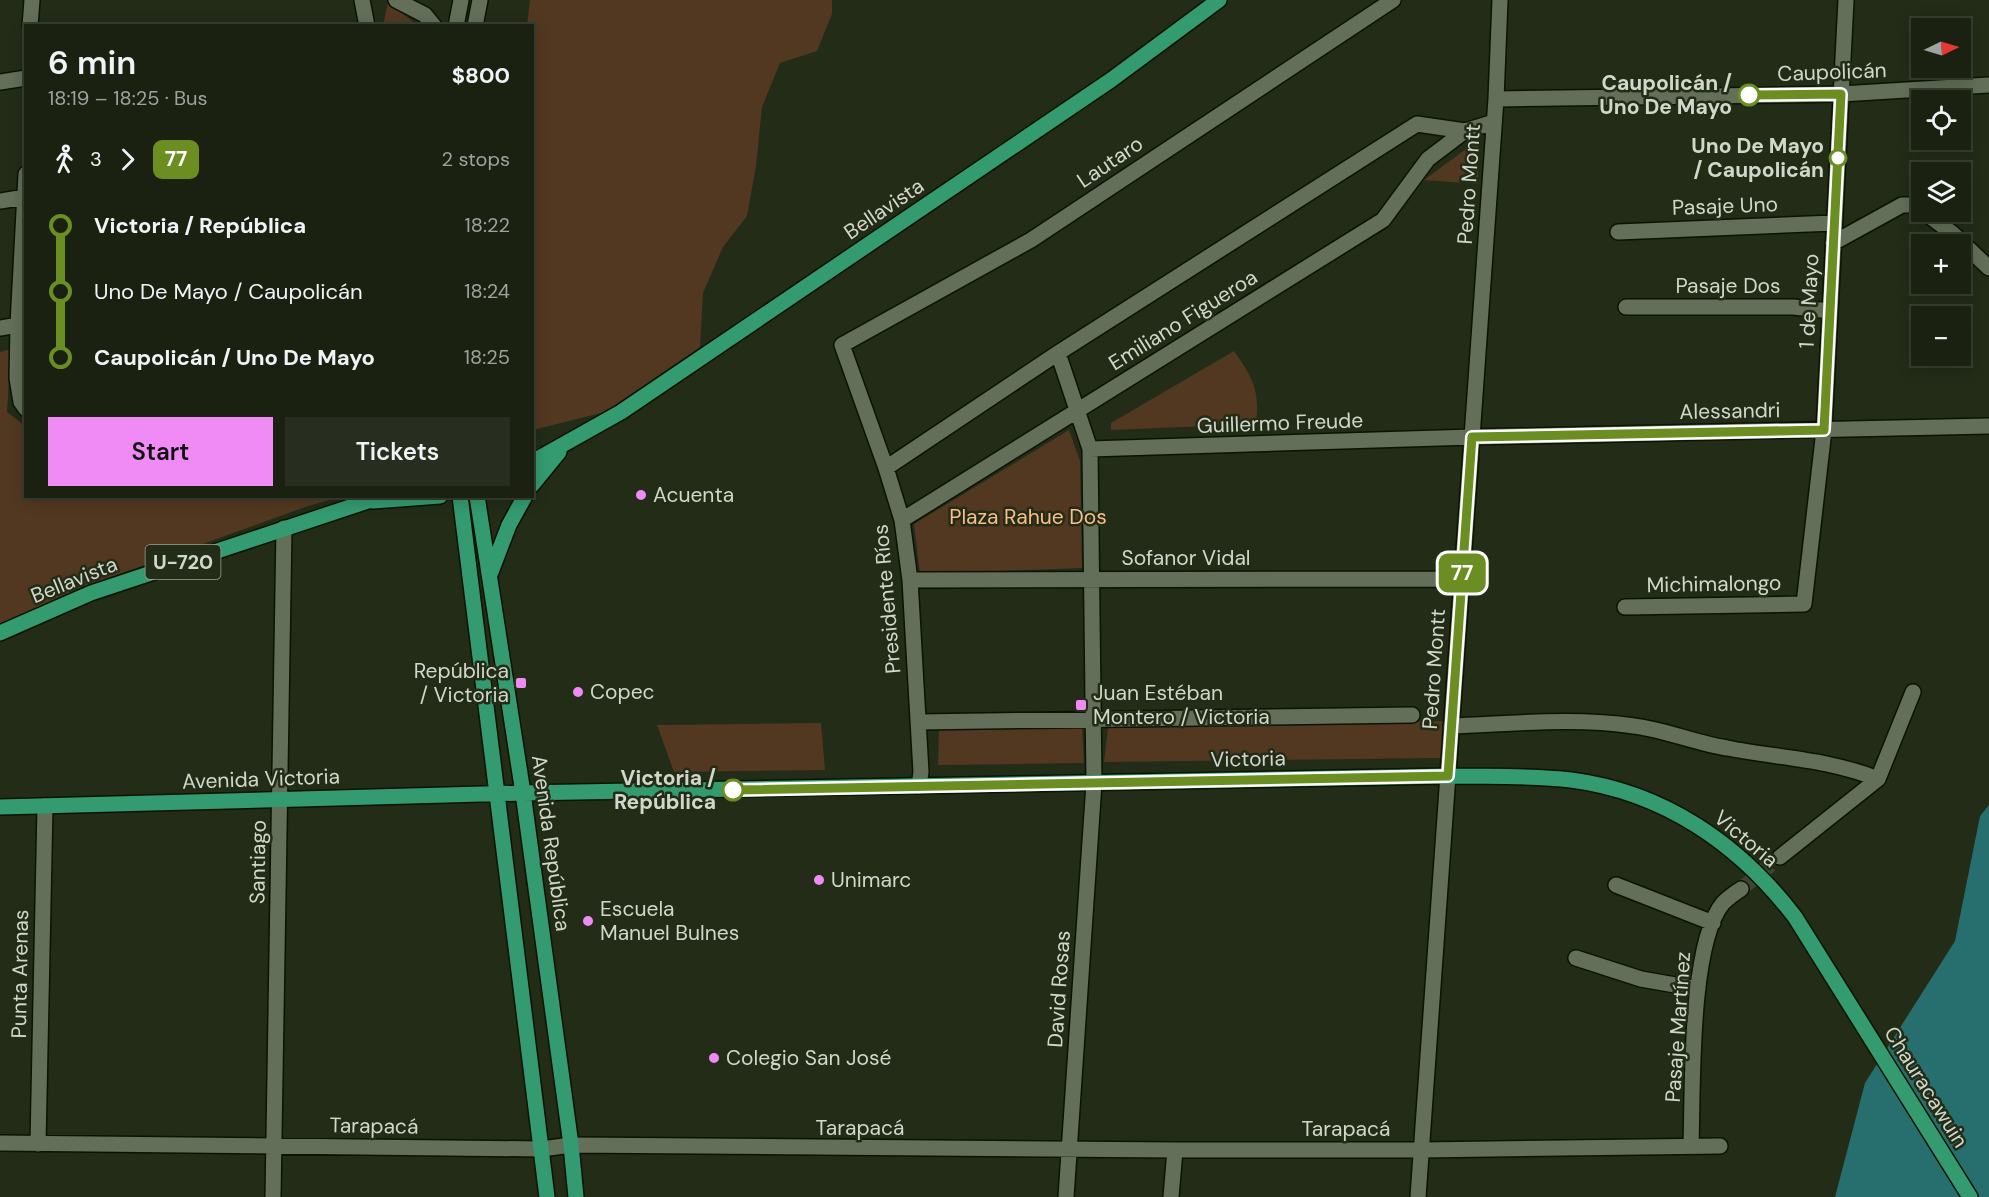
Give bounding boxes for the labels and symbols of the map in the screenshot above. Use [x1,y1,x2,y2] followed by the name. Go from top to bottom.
[1911,18,1971,78] north arrow
[1777,56,1887,88] street label: Caupolicán
[1599,69,1732,121] place label: Caupolicán / Uno De Mayo
[1738,84,1760,106] marker: Caupolicán / Uno De Mayo
[1451,123,1487,245] street label: Pedro Montt
[1071,130,1149,194] street label: Lautaro
[1691,132,1824,184] place label: Uno De Mayo / Caupolicán
[1829,149,1847,167] marker: Uno De Mayo / Caupolicán
[839,172,929,246] street label: Bellavista
[1672,190,1778,222] street label: Pasaje Uno
[1793,253,1825,349] street label: 1 de Mayo
[1103,263,1263,377] street label: Emiliano Figueroa
[1675,272,1781,300] street label: Pasaje Dos
[1679,396,1781,426] street label: Alessandri
[1196,406,1364,440] street label: Guillermo Freude
[653,481,734,509] place label: Acuenta
[634,488,648,502] marker: Acuenta
[949,503,1107,531] park label: Plaza Rahue Dos
[867,523,907,675] street label: Presidente Ríos
[1121,544,1251,572] street label: Sofanor Vidal
[146,545,220,579] road number: U-720
[27,550,121,610] street label: Bellavista
[1435,554,1489,592] line badge: 77
[1646,569,1782,599] street label: Michimalongo
[1416,608,1452,730] street label: Pedro Montt
[414,657,509,709] place label: República / Victoria
[514,676,528,690] marker: República / Victoria
[590,678,655,706] place label: Copec
[1093,679,1270,731] place label: Juan Estéban Montero / Victoria
[571,685,585,699] marker: Copec
[1074,698,1088,712] marker: Juan Estéban Montero / Victoria
[1210,744,1286,774] street label: Victoria
[525,753,577,933] street label: Avenida República
[182,762,340,796] street label: Avenida Victoria
[614,764,716,816] place label: Victoria / República
[722,779,744,801] marker: Victoria / República
[1708,804,1784,874] street label: Victoria
[243,820,273,904] street label: Santiago
[831,866,911,894] place label: Unimarc
[812,873,826,887] marker: Unimarc
[600,895,739,947] place label: Escuela Manuel Bulnes
[5,909,35,1039] street label: Punta Arenas
[581,914,595,928] marker: Escuela Manuel Bulnes
[1041,930,1077,1048] street label: David Rosas
[1659,951,1697,1103] street label: Pasaje Martínez
[1878,1021,1974,1153] street label: Chauracawuin
[726,1044,892,1072] place label: Colegio San José
[707,1051,721,1065] marker: Colegio San José
[329,1111,419,1141] street label: Tarapacá
[816,1114,904,1142] street label: Tarapacá
[1302,1115,1390,1143] street label: Tarapacá

